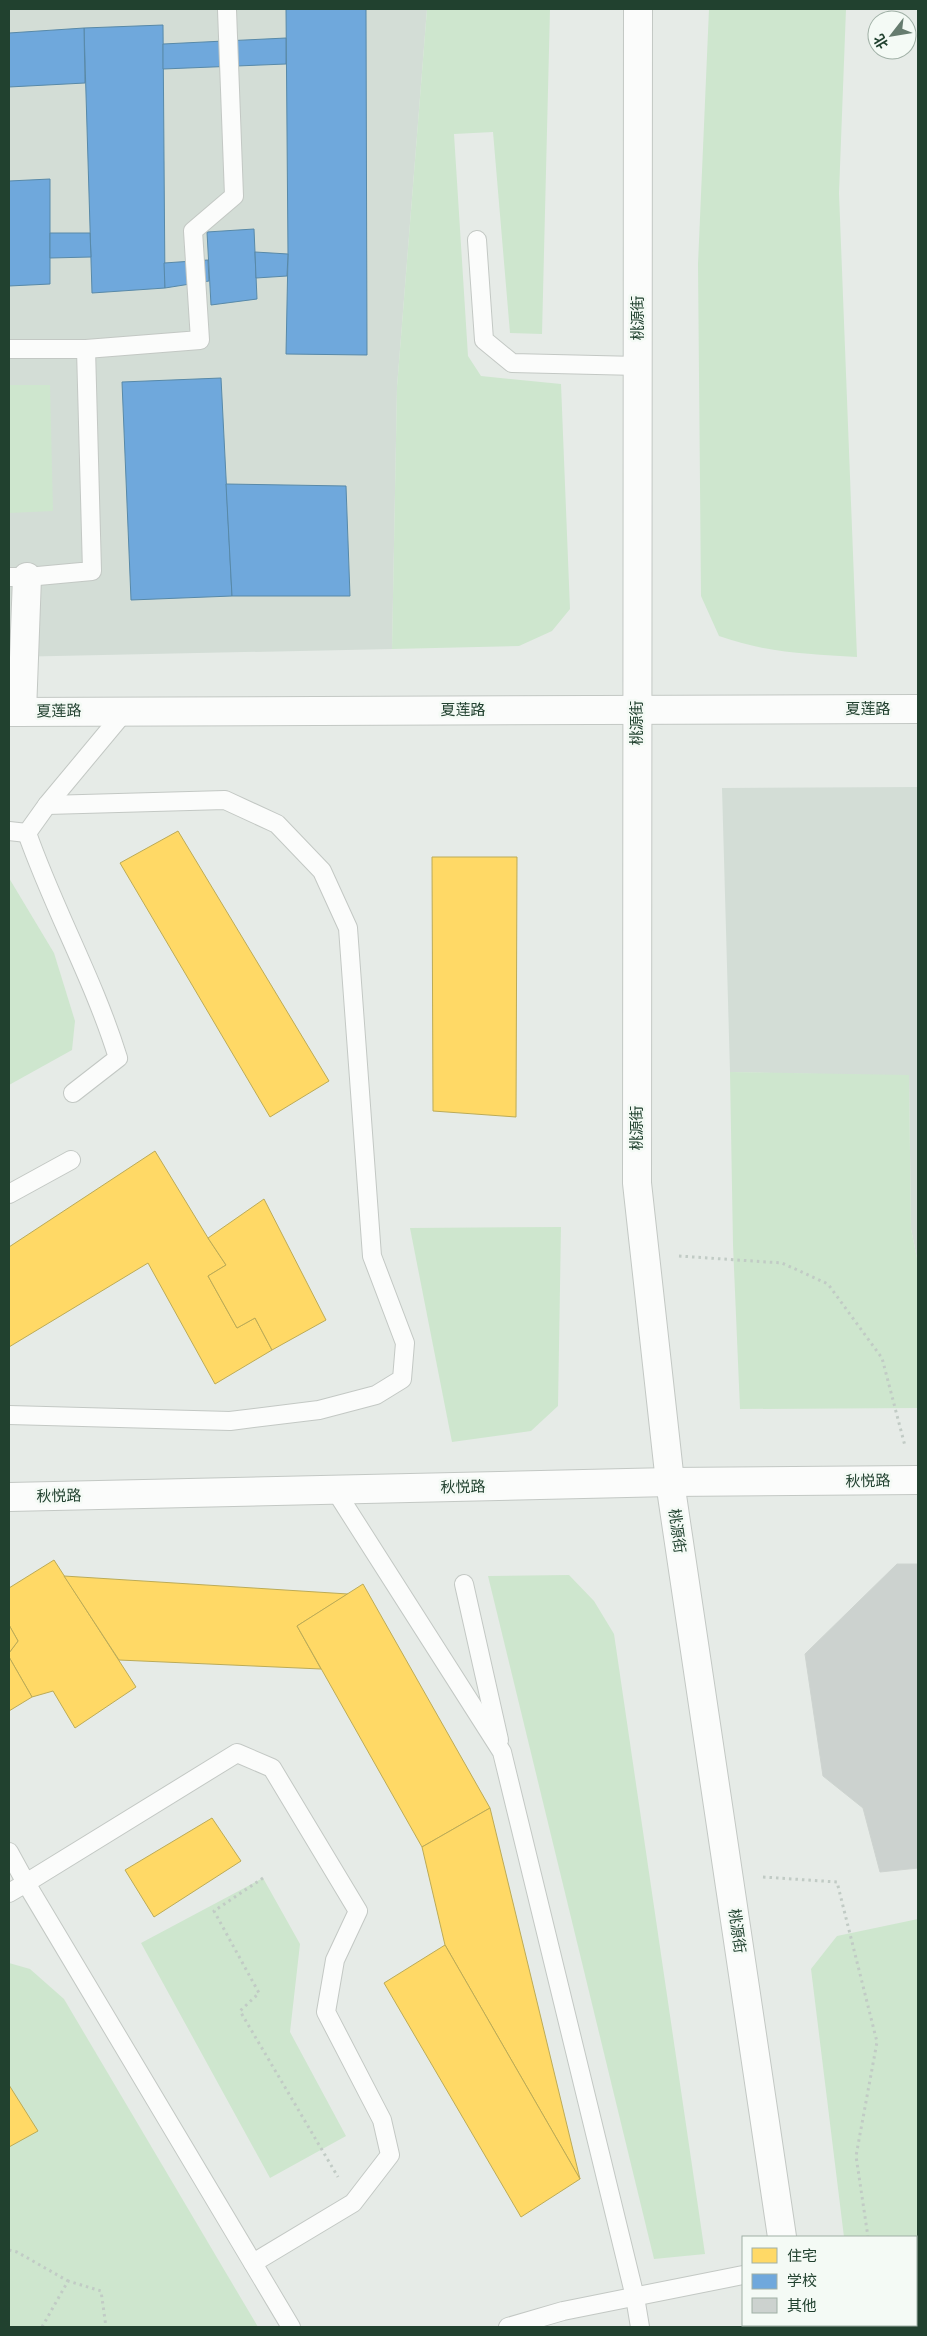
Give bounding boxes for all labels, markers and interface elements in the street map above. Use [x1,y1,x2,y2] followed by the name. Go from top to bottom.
[867,10,917,60] north arrow
[870,31,892,52] text: 北
[628,295,647,341] street label: 桃源街
[845,699,891,718] street label: 夏莲路
[440,700,486,719] street label: 夏莲路
[627,700,646,746] street label: 桃源街
[36,701,82,720] street label: 夏莲路
[627,1105,646,1151] street label: 桃源街
[845,1471,891,1490] street label: 秋悦路
[440,1477,486,1496] street label: 秋悦路
[36,1486,82,1505] street label: 秋悦路
[665,1507,690,1555] street label: 桃源街
[725,1907,750,1955] street label: 桃源街
[742,2236,917,2326] legend
[787,2246,817,2265] text: 住宅
[787,2271,817,2290] text: 学校
[787,2296,817,2315] text: 其他

